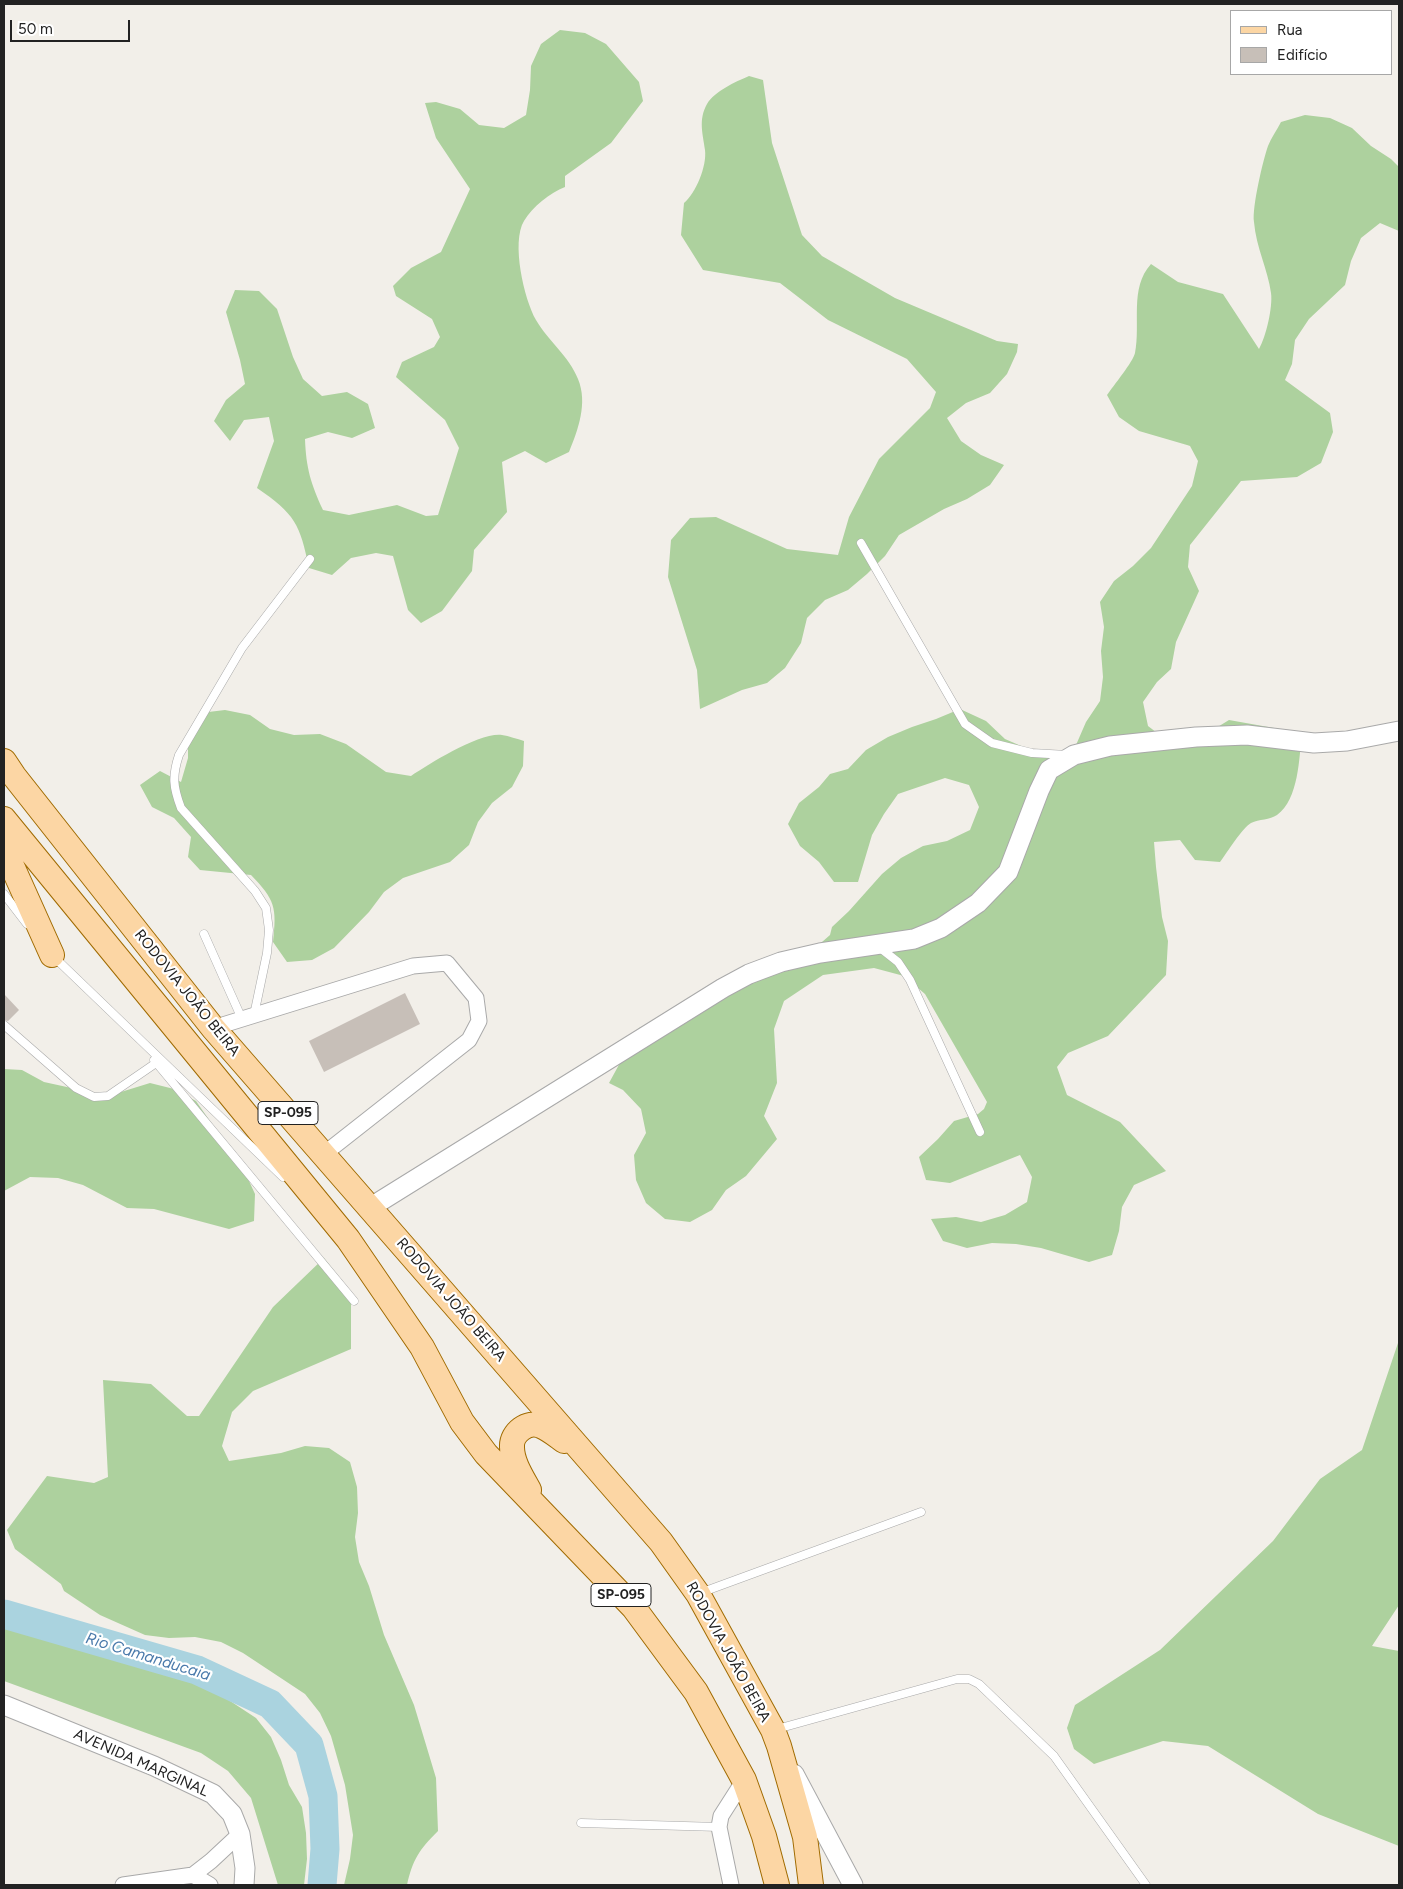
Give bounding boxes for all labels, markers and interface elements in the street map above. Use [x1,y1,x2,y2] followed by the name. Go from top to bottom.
[12,10,132,42] scale bar
[1230,10,1393,75] legend
[18,20,53,38] text: 50 m
[1277,21,1302,39] text: Rua
[1277,46,1327,64] text: Edifício
[130,926,244,1060] street label: RODOVIA JOÃO BEIRA
[258,1102,318,1124] road number: SP-095
[392,1235,510,1365] street label: RODOVIA JOÃO BEIRA
[682,1579,774,1725] street label: RODOVIA JOÃO BEIRA
[591,1584,651,1606] road number: SP-095
[83,1629,213,1685] water label: Rio Camanducaia
[71,1725,211,1801] street label: AVENIDA MARGINAL

